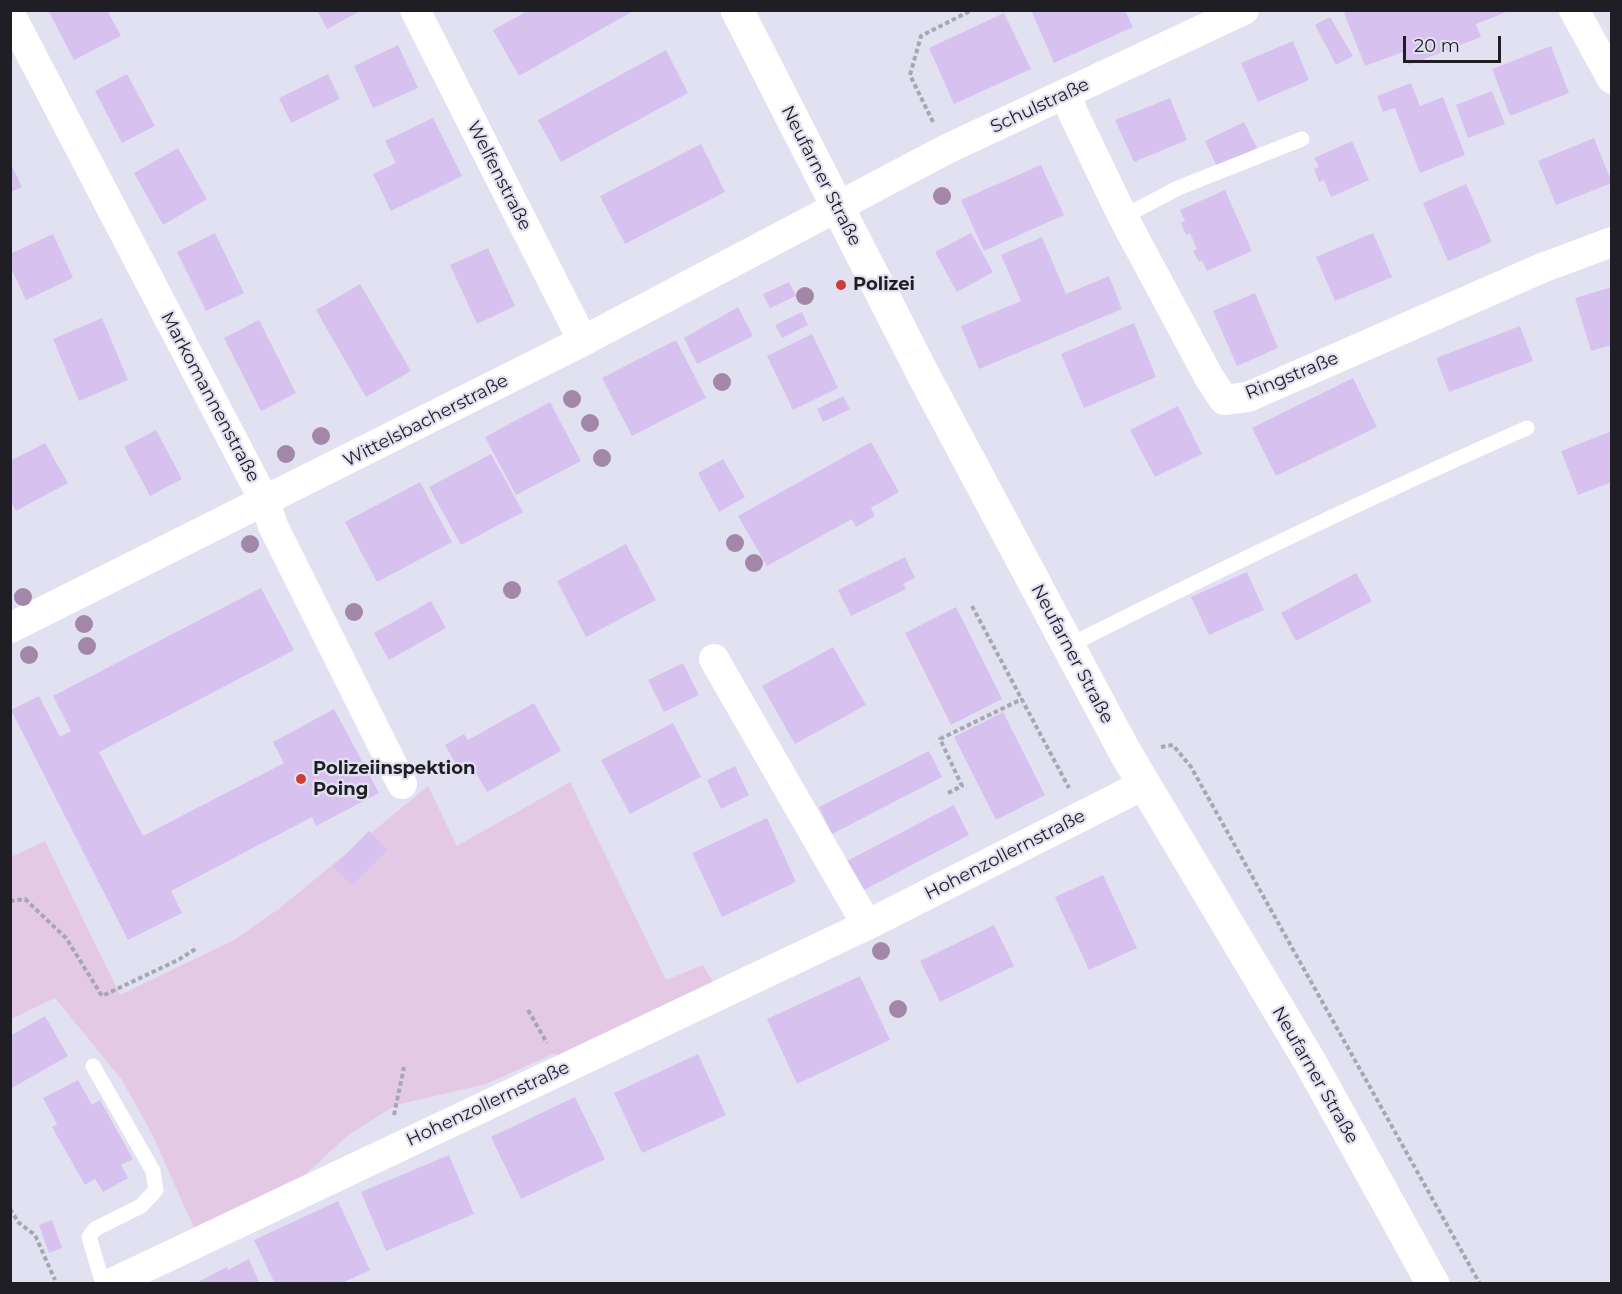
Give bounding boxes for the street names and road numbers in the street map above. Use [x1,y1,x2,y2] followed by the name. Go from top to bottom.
[987,74,1093,138] street label: Schulstraße
[776,102,866,250] street label: Neufarner Straße
[462,118,536,234] street label: Welfenstraße
[156,308,264,486] street label: Markomannenstraße
[1242,348,1342,404] street label: Ringstraße
[340,370,512,472] street label: Wittelsbacherstraße
[1026,581,1118,727] street label: Neufarner Straße
[921,805,1089,905] street label: Hohenzollernstraße
[1267,1003,1363,1147] street label: Neufarner Straße
[403,1057,573,1151] street label: Hohenzollernstraße

